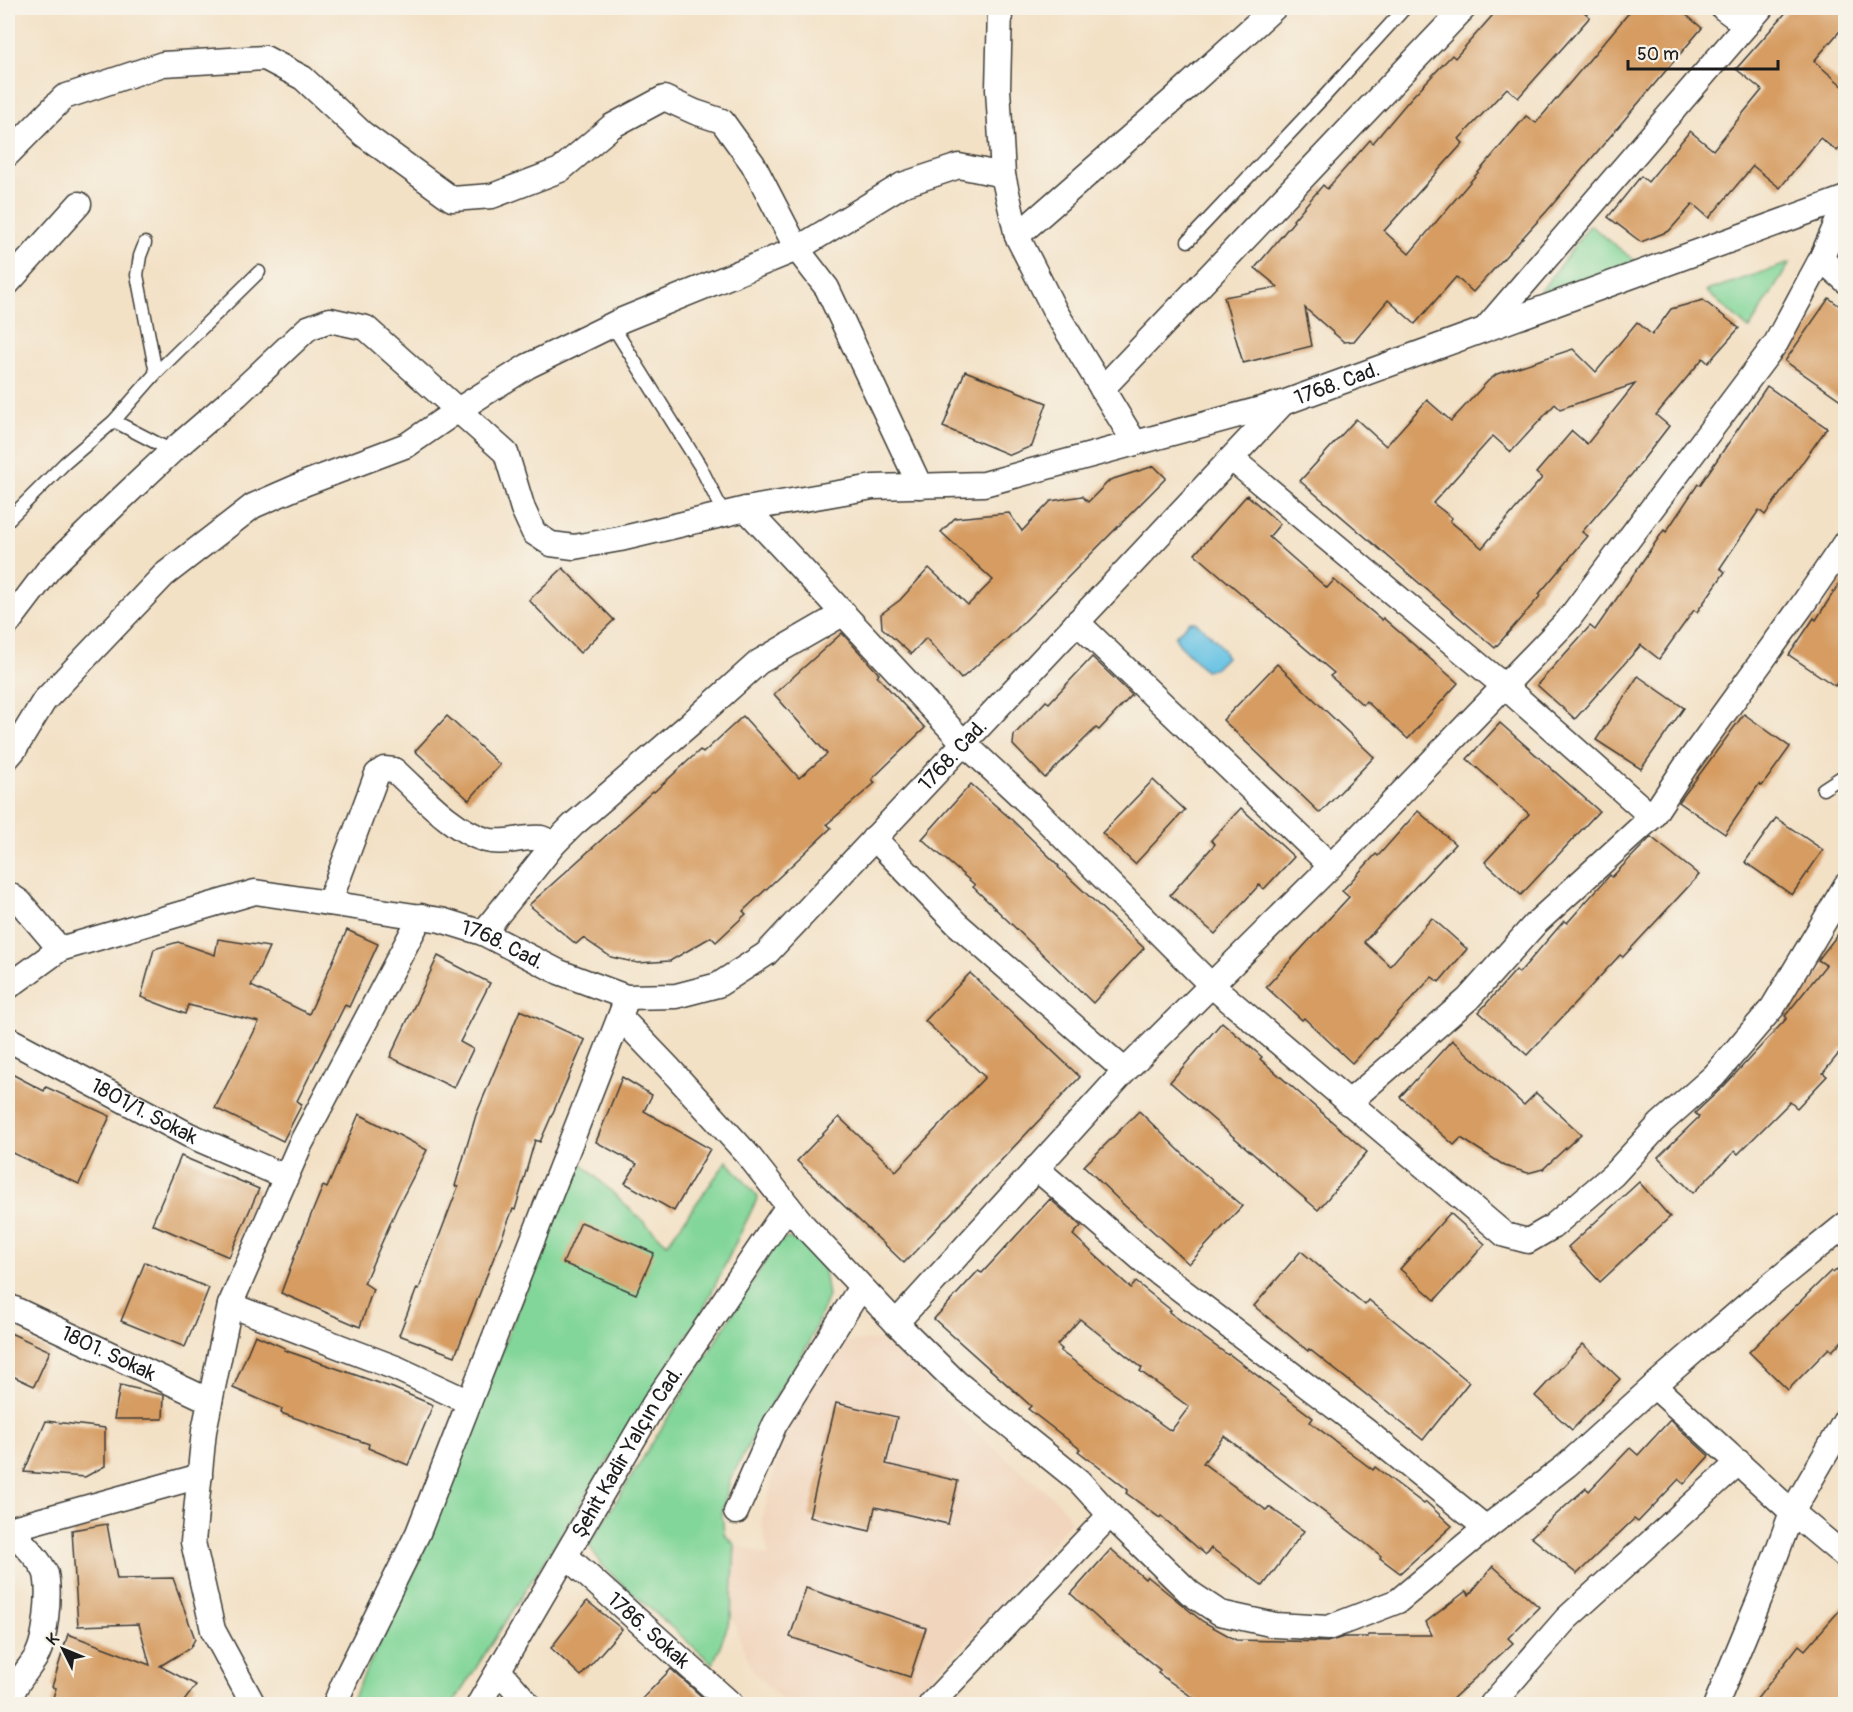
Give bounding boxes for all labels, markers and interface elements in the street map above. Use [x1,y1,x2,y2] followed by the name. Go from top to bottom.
[1628,33,1778,71] scale bar
[1637,43,1679,66] text: 50 m
[1290,355,1383,411] street label: 1768. Cad.
[912,713,993,797] street label: 1768. Cad.
[458,914,549,976] street label: 1768. Cad.
[86,1072,202,1151] street label: 1801/1. Sokak
[57,1319,160,1387] street label: 1801. Sokak
[565,1362,689,1543] street label: Şehit Kadir Yalçın Cad.
[602,1586,696,1674] street label: 1786. Sokak
[33,1619,93,1679] north arrow
[42,1629,64,1650] text: K

